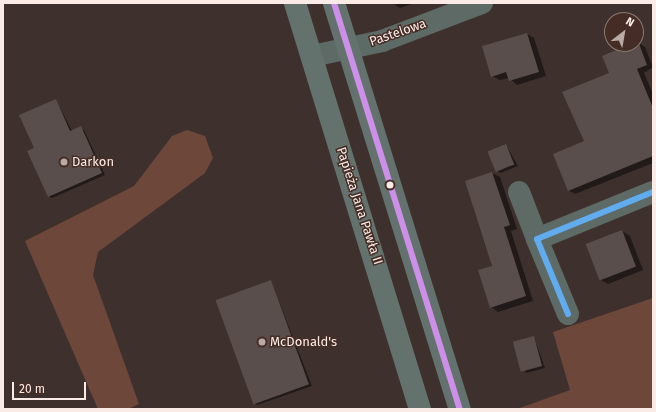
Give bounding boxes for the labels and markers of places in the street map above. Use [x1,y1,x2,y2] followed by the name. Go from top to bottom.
[72,154,114,170] place label: Darkon
[59,157,69,167] marker: Darkon
[385,180,395,190] unlabelled marker
[270,334,337,350] place label: McDonald's
[257,337,267,347] marker: McDonald's

